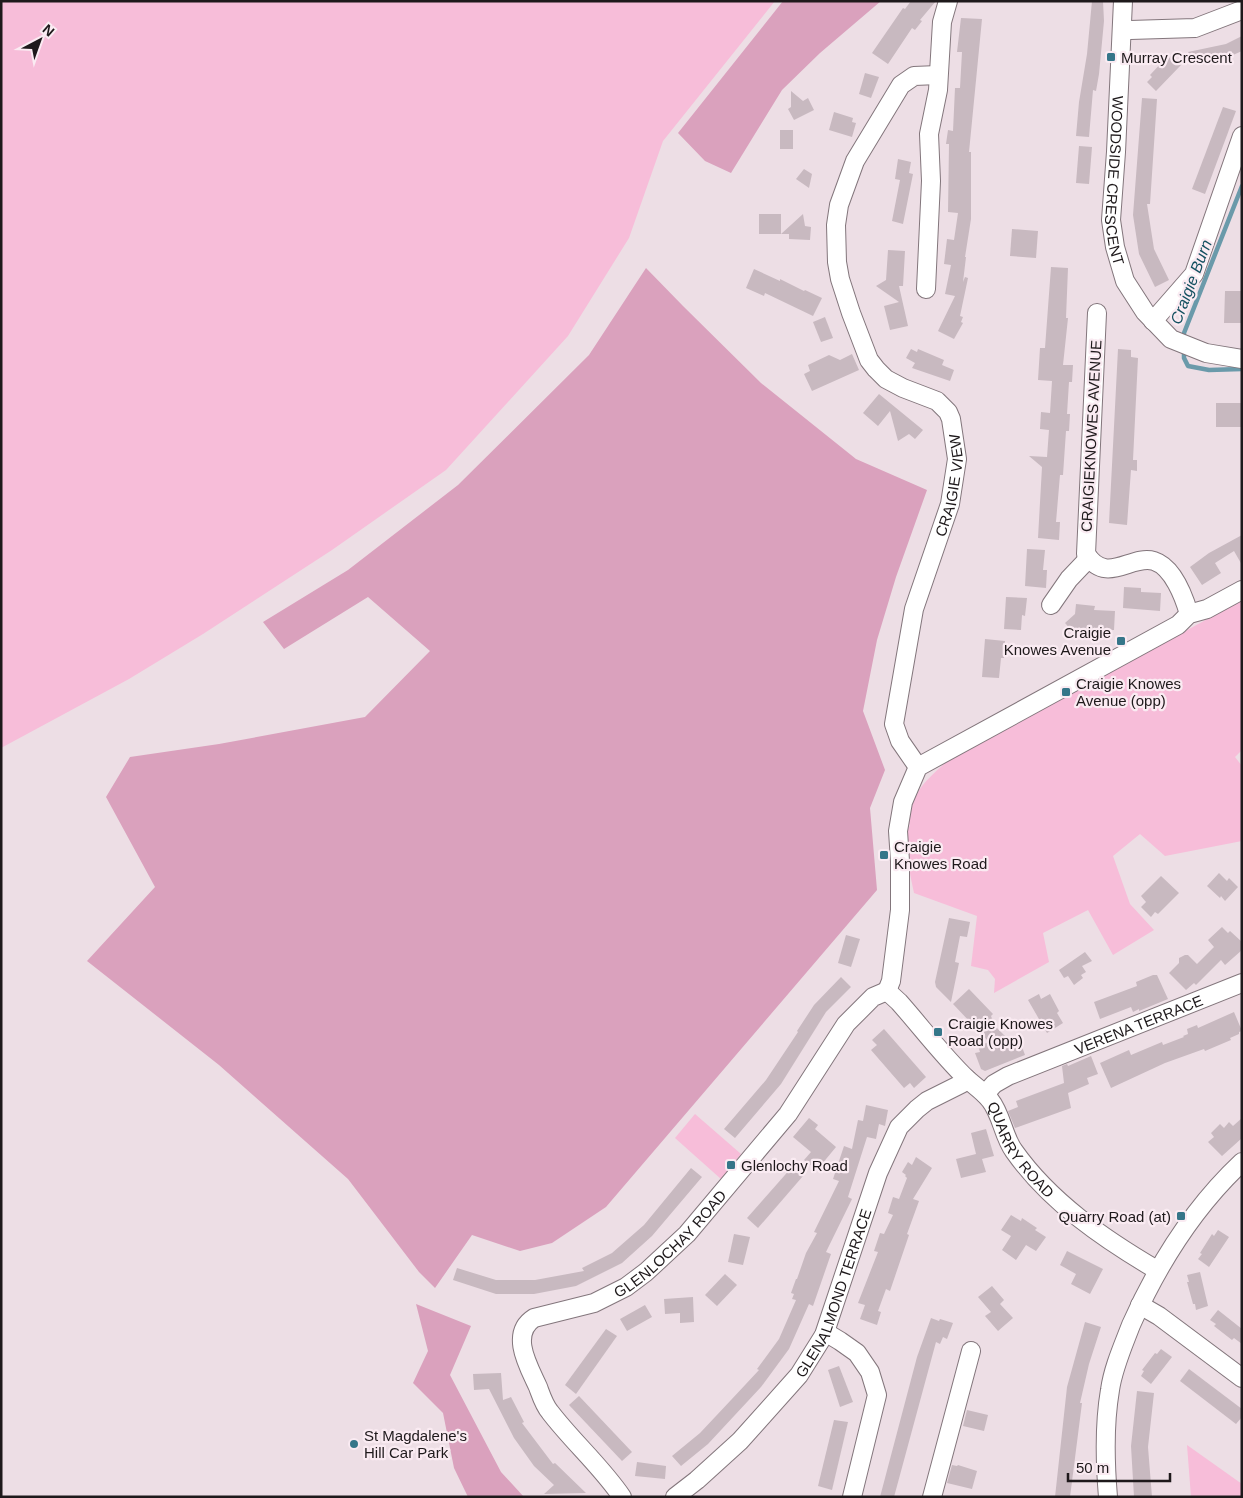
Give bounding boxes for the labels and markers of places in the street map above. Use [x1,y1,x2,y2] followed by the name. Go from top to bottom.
[1121,49,1233,66] place label: Murray Crescent
[1105,51,1117,63] marker: Murray Crescent
[1004,624,1111,658] place label: Craigie Knowes Avenue
[1115,635,1127,647] marker: Craigie Knowes Avenue
[1076,675,1181,709] place label: Craigie Knowes Avenue (opp)
[1060,686,1072,698] marker: Craigie Knowes Avenue (opp)
[894,838,987,872] place label: Craigie Knowes Road
[878,849,890,861] marker: Craigie Knowes Road
[948,1015,1053,1049] place label: Craigie Knowes Road (opp)
[932,1026,944,1038] marker: Craigie Knowes Road (opp)
[741,1157,848,1174] place label: Glenlochy Road
[725,1159,737,1171] marker: Glenlochy Road
[1058,1208,1171,1225] place label: Quarry Road (at)
[1175,1210,1187,1222] marker: Quarry Road (at)
[364,1427,467,1461] place label: St Magdalene's Hill Car Park
[348,1438,360,1450] marker: St Magdalene's Hill Car Park

